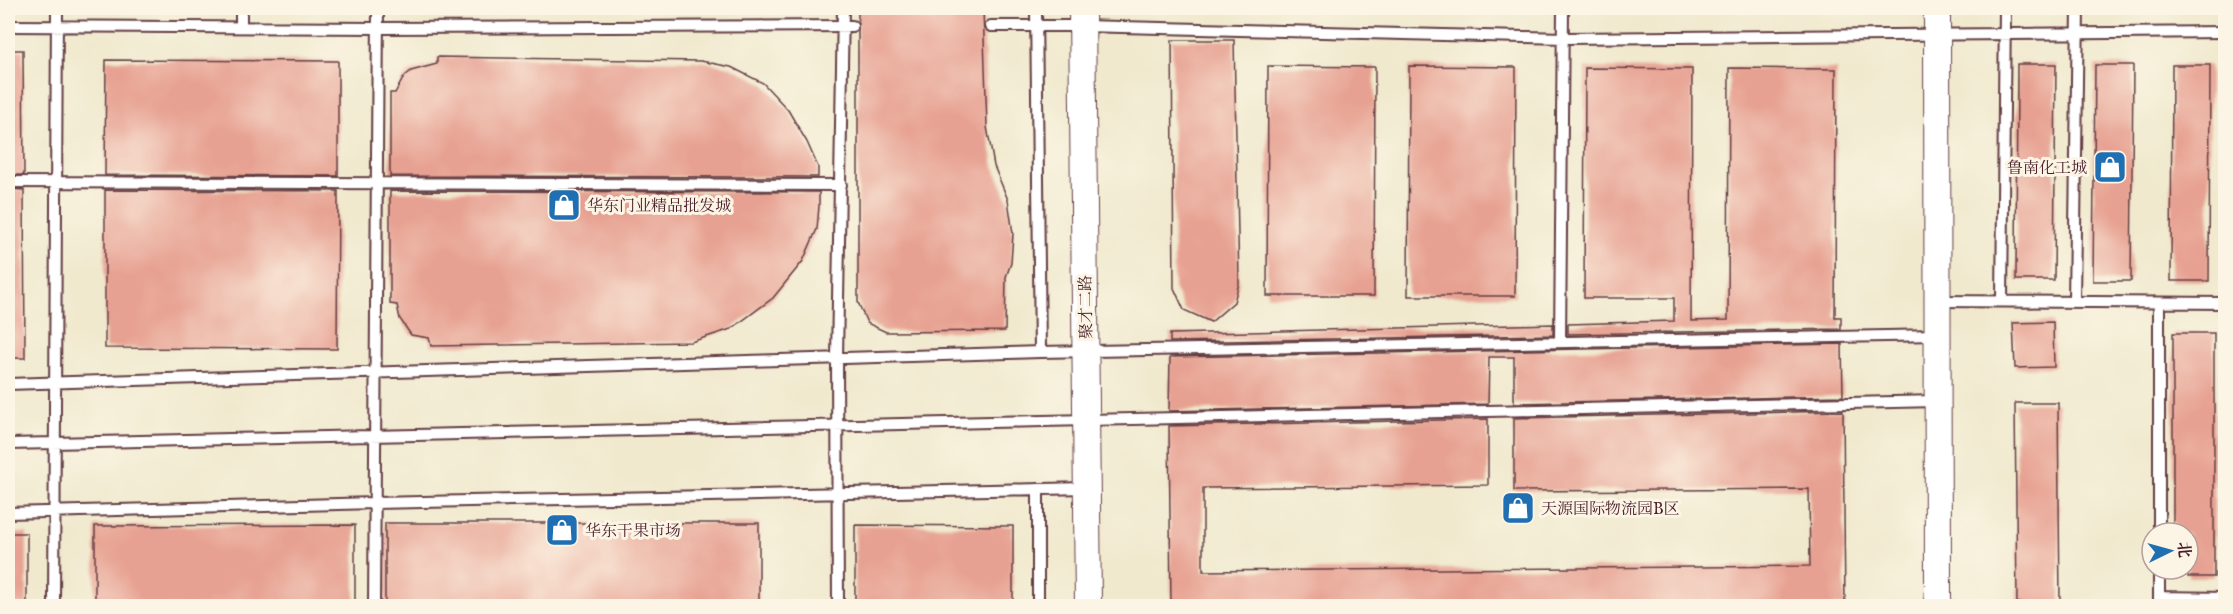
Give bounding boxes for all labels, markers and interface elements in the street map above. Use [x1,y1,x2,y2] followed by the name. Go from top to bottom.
[2092,149,2128,185] shop icon: 鲁南化工城
[2007,159,2087,179] place label: 鲁南化工城
[546,187,582,223] shop icon: 华东门业精品批发城
[587,197,731,217] place label: 华东门业精品批发城
[1076,275,1098,339] street label: 聚才二路
[1500,490,1536,526] shop icon: 天源国际物流园B区
[1541,500,1680,520] place label: 天源国际物流园B区
[544,512,580,548] shop icon: 华东干果市场
[2140,521,2200,581] north arrow
[585,522,681,542] place label: 华东干果市场
[2172,541,2194,559] text: 北

